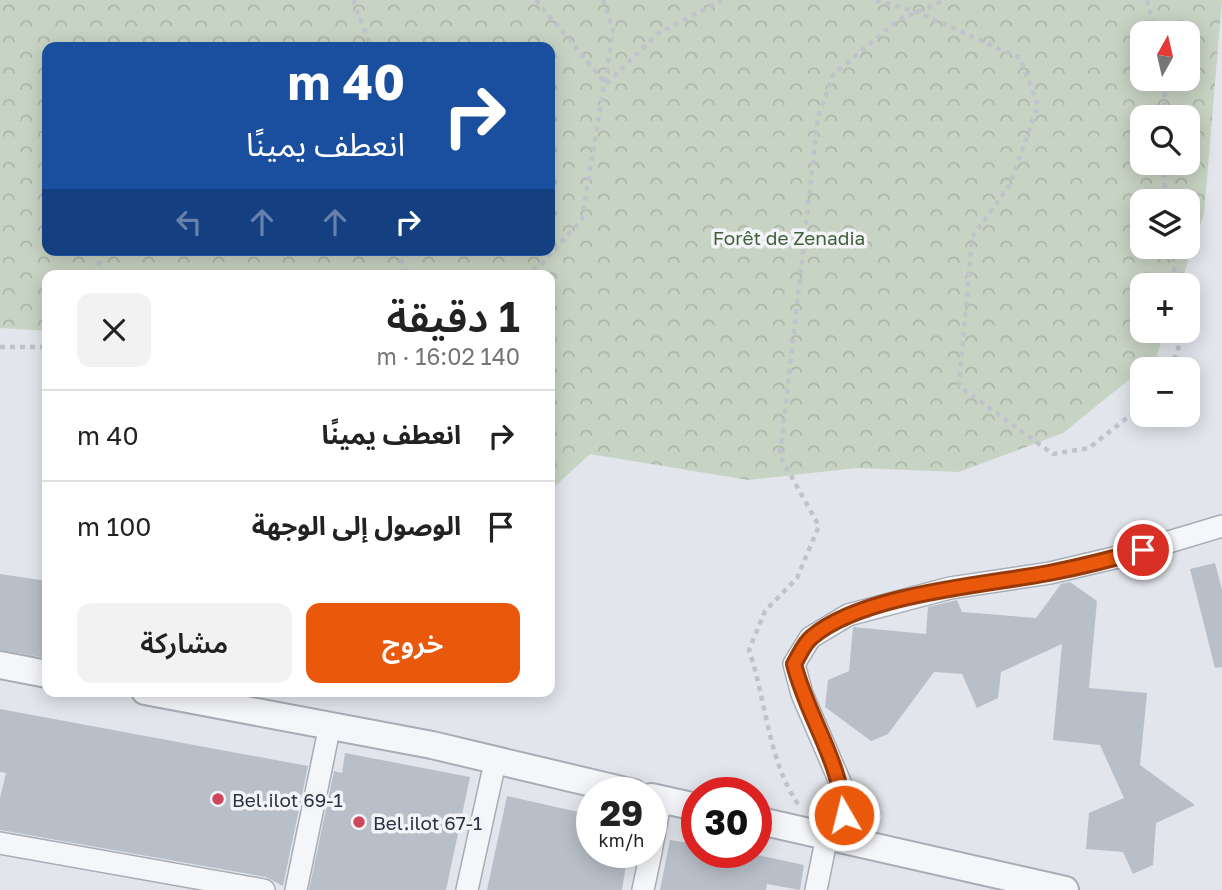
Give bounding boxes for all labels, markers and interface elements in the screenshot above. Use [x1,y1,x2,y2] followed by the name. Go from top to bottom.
[1130,21,1200,91] north arrow
[1130,21,1200,427] map controls
[287,52,405,111] text: 40 m
[429,70,520,161] icon: right
[1130,105,1200,175] button: search
[246,125,405,163] text: انعطف يمينًا
[1130,189,1200,259] button: layers
[170,203,208,241] icon: left
[243,203,281,241] icon: ahead
[316,203,354,241] icon: ahead
[389,203,427,241] icon: right
[713,226,865,249] park label: Forêt de Zenadia
[1130,273,1200,343] button: +
[386,291,520,341] text: 1 دقيقة
[77,293,151,367] button: close
[376,342,520,370] text: 140 m · 16:02
[1130,357,1200,427] button: −
[482,417,520,455] icon: right
[322,419,461,450] text: انعطف يمينًا
[77,420,139,451] text: 40 m
[482,508,520,546] icon: arrive
[252,510,461,541] text: الوصول إلى الوجهة
[77,511,151,542] text: 100 m
[1113,520,1173,580] pin
[1124,531,1162,569] icon: arrive
[77,603,292,683] button: مشاركة
[306,603,520,683] button: خروج
[681,777,772,868] speed limit sign: 30
[807,778,881,852] position arrow
[232,788,343,811] place label: Bel.ilot 69-1
[210,791,226,807] marker: Bel.ilot 69-1
[600,792,643,834] text: 29
[373,811,482,834] place label: Bel.ilot 67-1
[351,814,367,830] marker: Bel.ilot 67-1
[599,829,644,851] text: km/h

